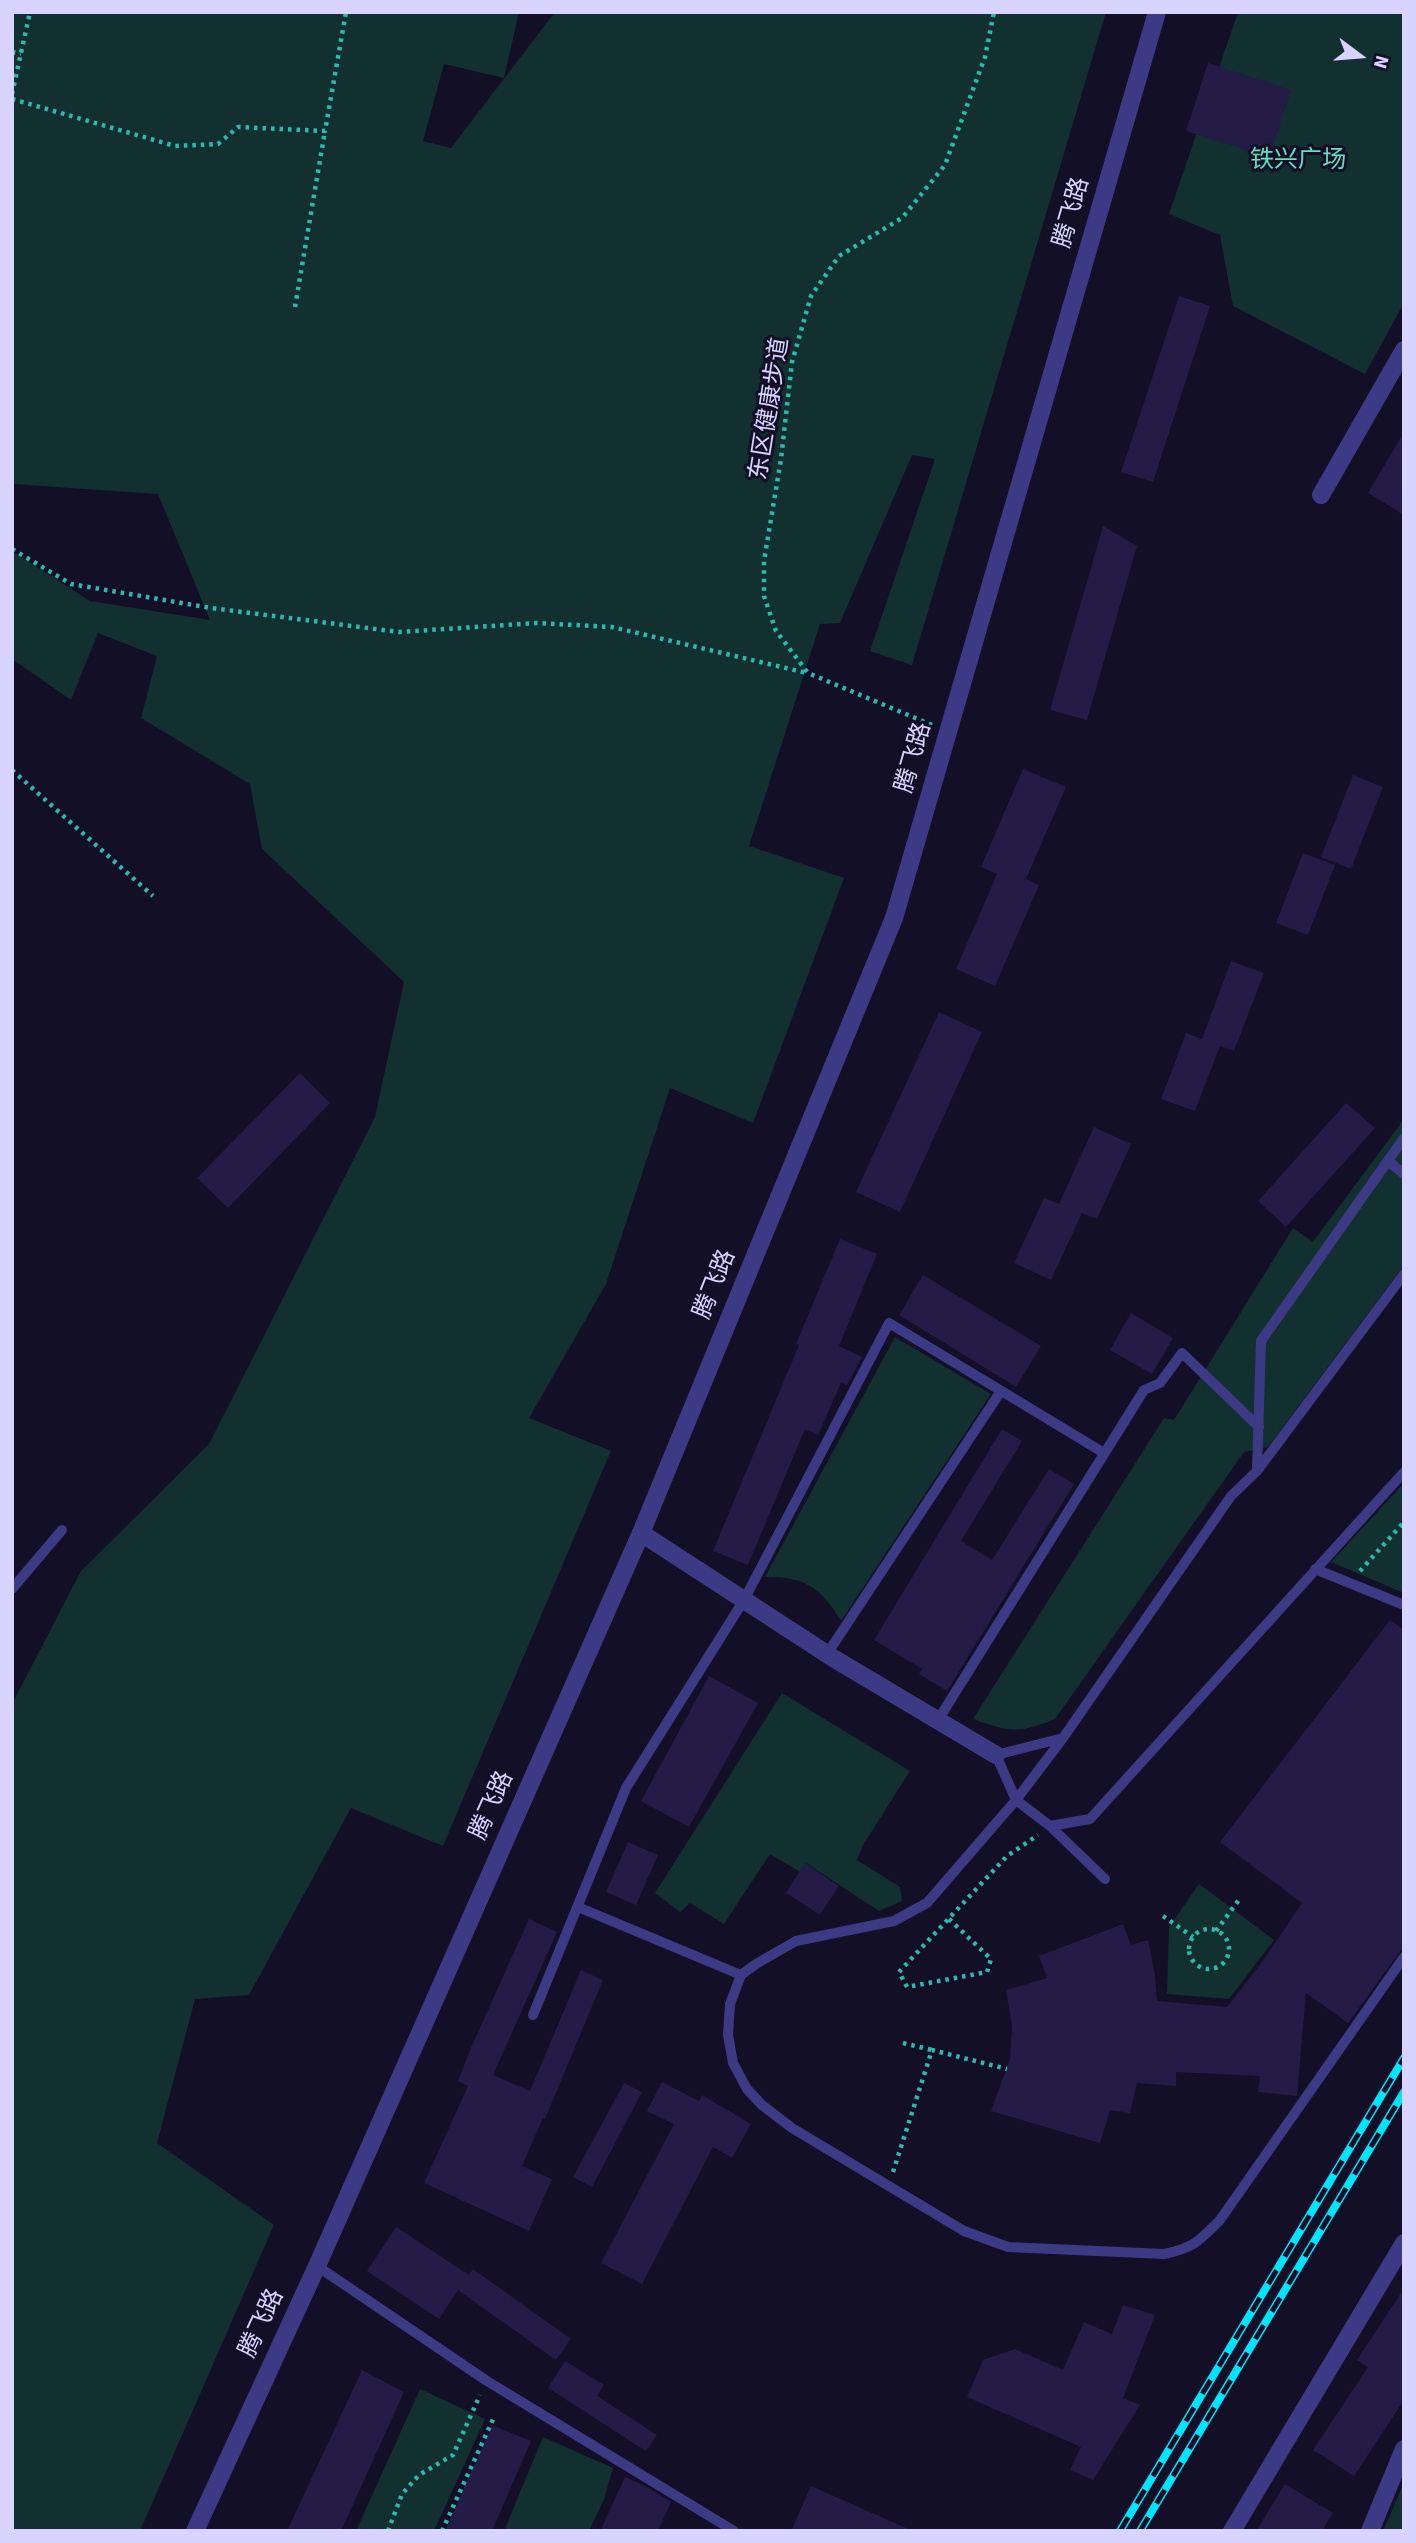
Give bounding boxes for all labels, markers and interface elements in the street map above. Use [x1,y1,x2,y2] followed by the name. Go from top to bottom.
[1325,21,1395,91] north arrow
[1366,52,1395,72] text: N
[1250,148,1346,176] park label: 铁兴广场
[1049,174,1097,252] street label: 腾飞路
[746,336,796,482] street label: 东区健康步道
[891,719,939,797] street label: 腾飞路
[689,1246,743,1324] street label: 腾飞路
[465,1767,521,1845] street label: 腾飞路
[235,2285,291,2363] street label: 腾飞路

